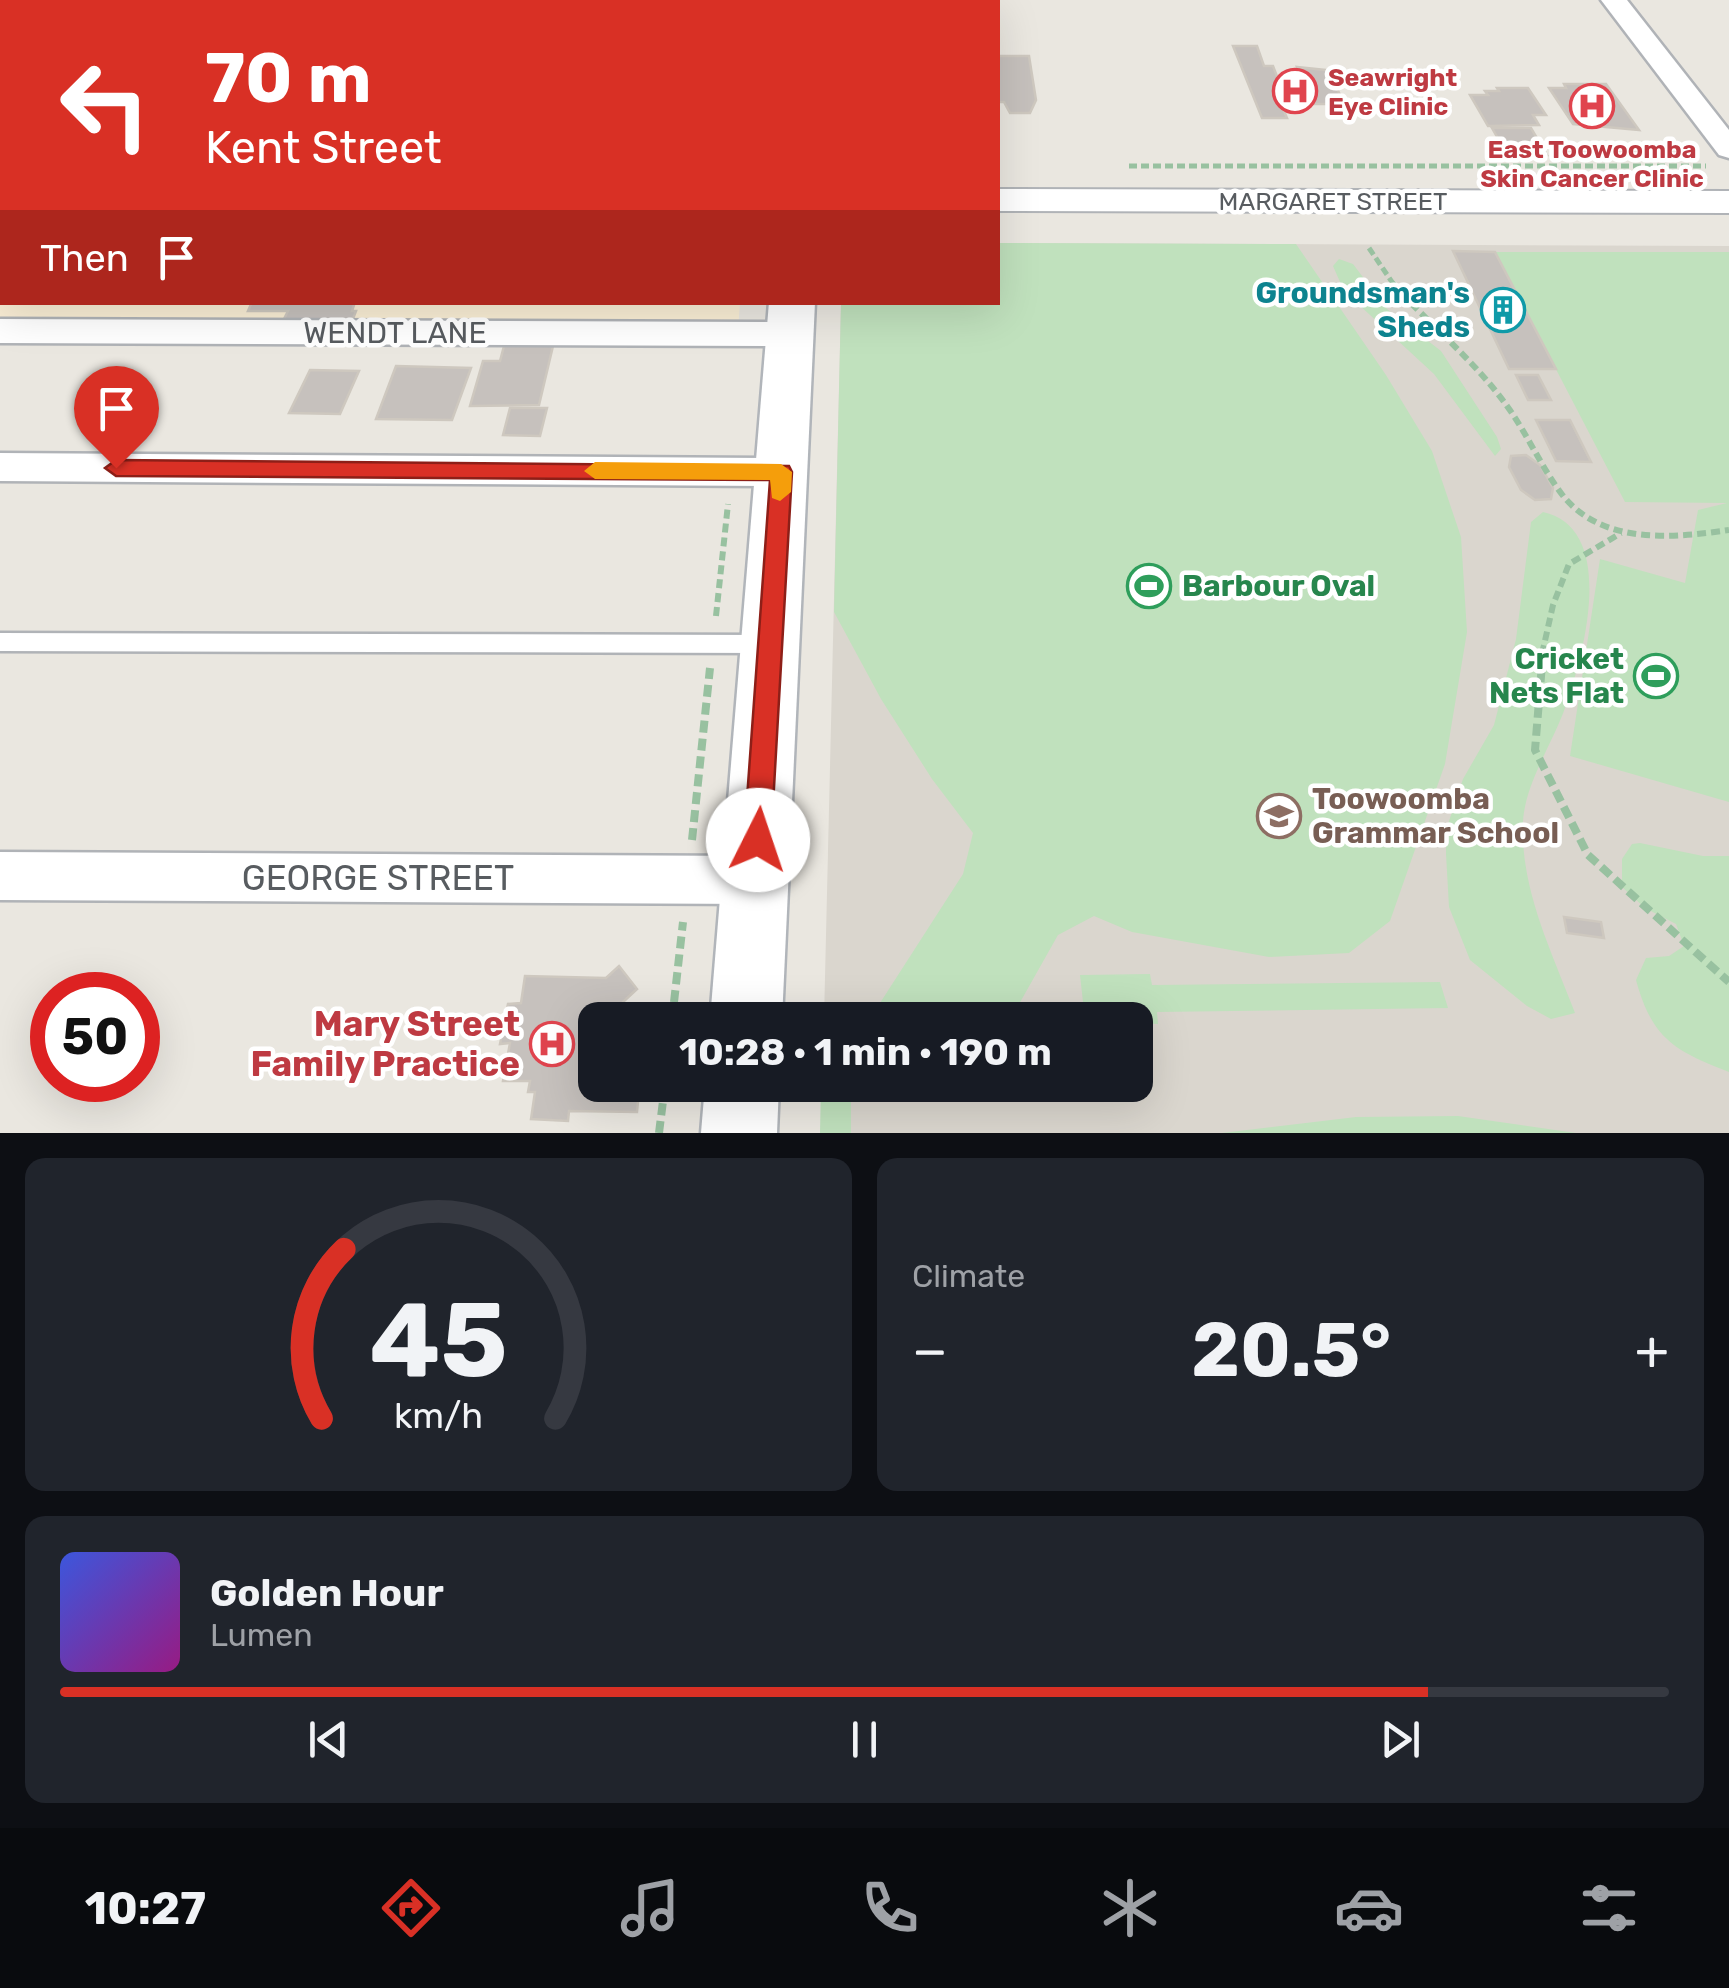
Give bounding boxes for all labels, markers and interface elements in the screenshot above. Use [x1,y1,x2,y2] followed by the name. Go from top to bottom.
[205,37,372,120] text: 70 m
[40,40,170,170] icon: left
[1328,63,1457,121] place label: Seawright Eye Clinic
[1272,68,1318,114] hospital icon: Seawright Eye Clinic
[1569,83,1615,129] hospital icon: East Toowoomba Skin Cancer Clinic
[205,121,442,174] text: Kent Street
[1480,135,1704,193] place label: East Toowoomba Skin Cancer Clinic
[1219,187,1447,216] street label: MARGARET STREET
[149,230,204,285] icon: arrive
[40,235,129,281] text: Then
[1255,275,1470,345] place label: Groundsman's Sheds
[1480,287,1526,333] building icon: Groundsman's Sheds
[303,315,487,351] street label: WENDT LANE
[74,366,159,469] pin
[89,381,144,436] icon: arrive
[1126,563,1172,609] sports icon: Barbour Oval
[1182,568,1375,604] place label: Barbour Oval
[1489,641,1624,711] place label: Cricket Nets Flat
[1633,653,1679,699] sports icon: Cricket Nets Flat
[1312,781,1559,851] place label: Toowoomba Grammar School
[706,788,810,892] position arrow
[1256,793,1302,839] school or university icon: Toowoomba Grammar School
[242,857,514,899] street label: GEORGE STREET
[30,972,160,1102] speed limit sign: 50
[251,1003,520,1085] place label: Mary Street Family Practice
[529,1021,575,1067] hospital icon: Mary Street Family Practice
[679,1029,1052,1075] text: 10:28 · 1 min · 190 m
[912,1257,1025,1295] text: Climate
[369,1279,508,1402] text: 45
[1191,1306,1391,1395] text: 20.5°
[912,1318,948,1383] text: −
[1635,1318,1669,1383] text: +
[394,1395,483,1437] text: km/h
[210,1570,444,1616] text: Golden Hour
[210,1616,313,1654] text: Lumen
[301,1712,356,1767] icon: previous
[837,1712,892,1767] icon: pause
[1373,1712,1428,1767] icon: next
[376,1873,446,1943] icon: directions
[615,1873,685,1943] icon: music
[855,1873,925,1943] icon: phone
[1095,1873,1165,1943] icon: climate
[1334,1873,1404,1943] icon: car
[1574,1873,1644,1943] icon: filters
[85,1882,206,1935] text: 10:27

